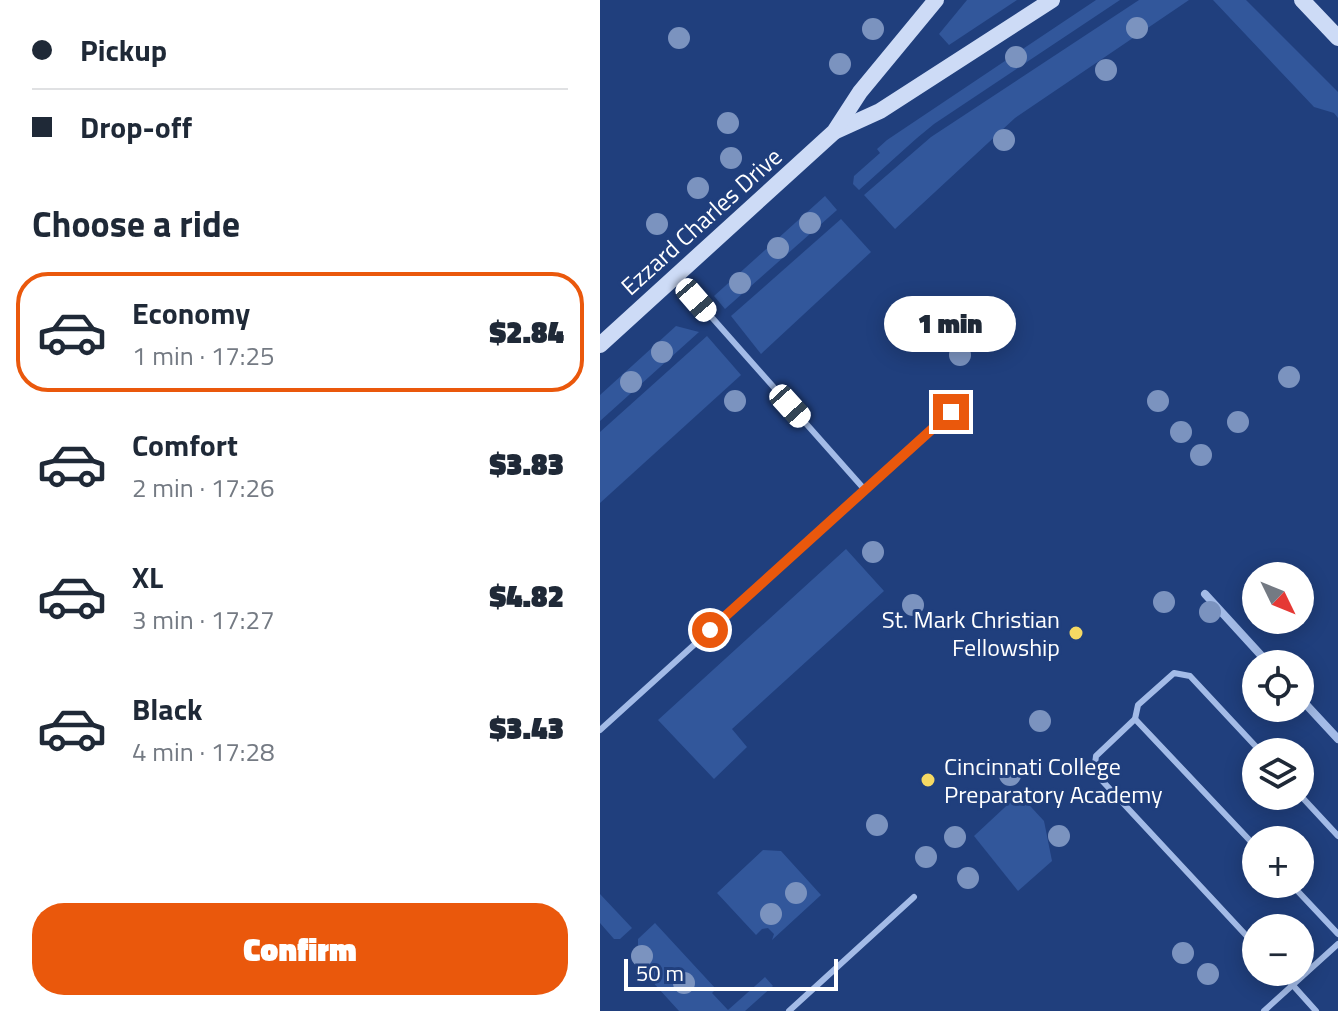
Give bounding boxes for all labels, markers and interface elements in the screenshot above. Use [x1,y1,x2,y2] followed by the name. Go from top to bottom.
[80,27,167,73] text: Pickup
[80,104,192,150] text: Drop-off
[612,139,790,303] street label: Ezzard Charles Drive
[32,196,240,251] text: Choose a ride
[671,274,721,326] car
[132,290,250,336] text: Economy
[36,296,108,368] icon: car
[885,296,1017,352] callout: 1 min
[918,304,982,343] text: 1 min
[490,309,564,355] text: $2.84
[132,336,275,375] text: 1 min · 17:25
[765,380,815,432] car
[933,394,969,430] route end
[132,422,238,468] text: Comfort
[36,428,108,500] icon: car
[490,441,564,487] text: $3.83
[132,468,275,507] text: 2 min · 17:26
[132,554,163,600] text: XL
[36,560,108,632] icon: car
[1242,562,1314,634] north arrow
[1242,562,1314,986] map controls
[490,573,564,619] text: $4.82
[132,600,275,639] text: 3 min · 17:27
[882,601,1060,665] place label: St. Mark Christian Fellowship
[692,612,728,648] route start
[1067,624,1085,642] marker: St. Mark Christian Fellowship
[1242,650,1314,722] button: locate
[132,686,203,732] text: Black
[36,692,108,764] icon: car
[490,705,564,751] text: $3.43
[132,732,275,771] text: 4 min · 17:28
[1242,738,1314,810] button: layers
[944,748,1163,812] place label: Cincinnati College Preparatory Academy
[919,771,937,789] marker: Cincinnati College Preparatory Academy
[1242,826,1314,898] button: +
[32,903,568,995] button: Confirm
[1242,914,1314,986] button: −
[624,955,838,991] scale bar
[636,956,684,990] text: 50 m

